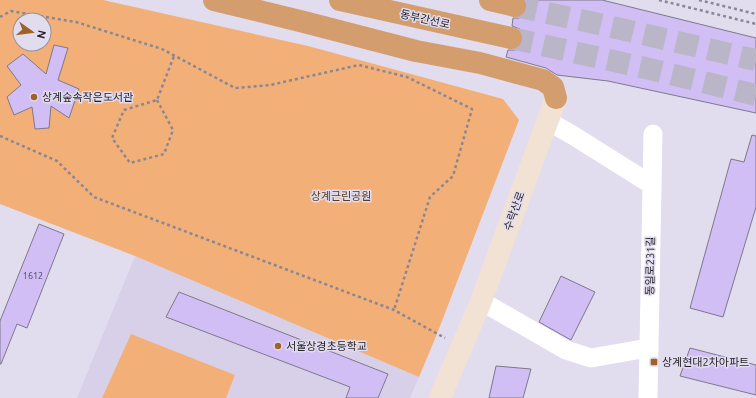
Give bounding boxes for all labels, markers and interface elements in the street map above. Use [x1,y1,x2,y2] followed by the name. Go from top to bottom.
[399,7,451,31] street label: 동부간선로
[12,12,52,52] north arrow
[35,29,49,40] text: N
[42,91,133,103] place label: 상계숲속작은도서관
[29,92,39,102] marker: 상계숲속작은도서관
[311,190,371,202] park label: 상계근린공원
[501,190,527,232] street label: 수락산로
[643,236,657,296] street label: 동일로231길
[23,271,43,281] house number: 1612
[286,340,367,352] place label: 서울상경초등학교
[273,341,283,351] marker: 서울상경초등학교
[662,356,749,368] place label: 상계현대2차아파트
[649,357,659,367] marker: 상계현대2차아파트

